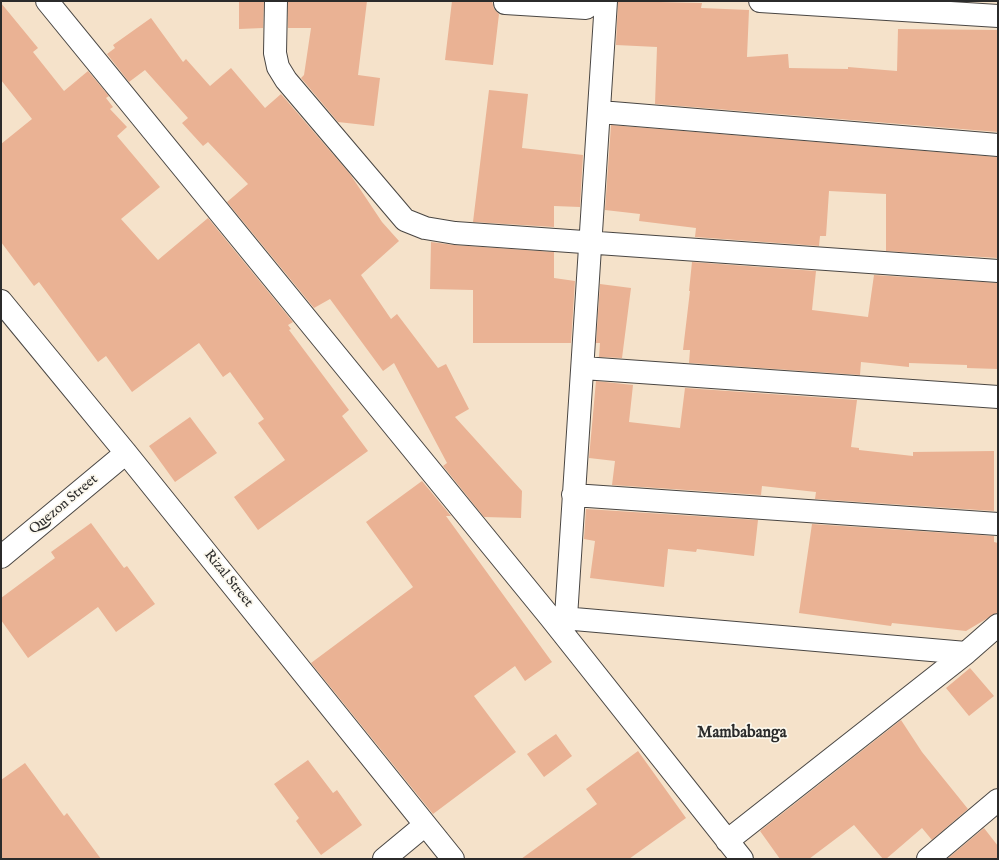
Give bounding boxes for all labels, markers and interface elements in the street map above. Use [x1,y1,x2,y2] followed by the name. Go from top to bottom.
[26,471,102,539] street label: Quezon Street
[200,547,256,611] street label: Rizal Street
[697,724,787,744] district label: Mambabanga

